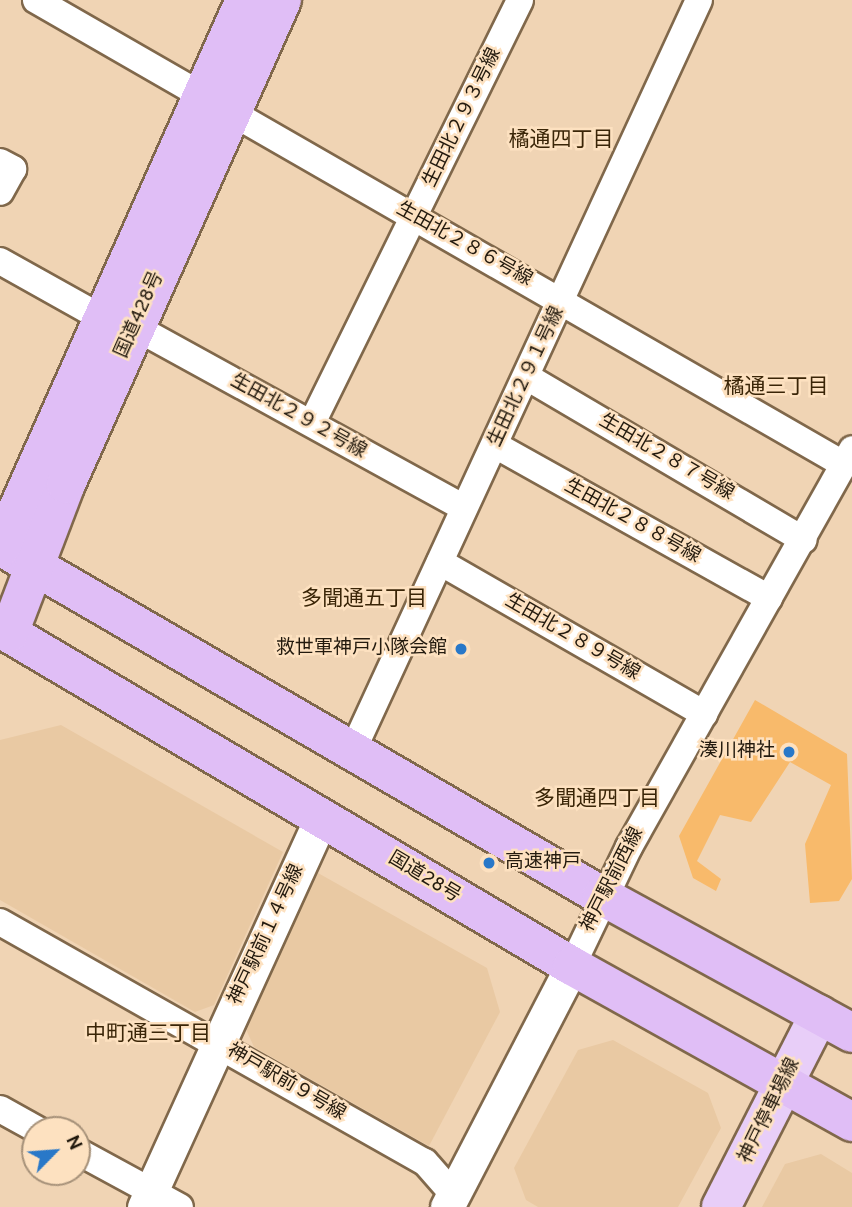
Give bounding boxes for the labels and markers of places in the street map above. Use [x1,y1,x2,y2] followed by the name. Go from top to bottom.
[276,638,447,660] place label: 救世軍神戸小隊会館
[453,641,469,657] marker: 救世軍神戸小隊会館
[699,741,775,763] place label: 湊川神社
[781,744,797,760] marker: 湊川神社
[505,852,581,874] place label: 高速神戸
[479,853,499,873] marker: 高速神戸

